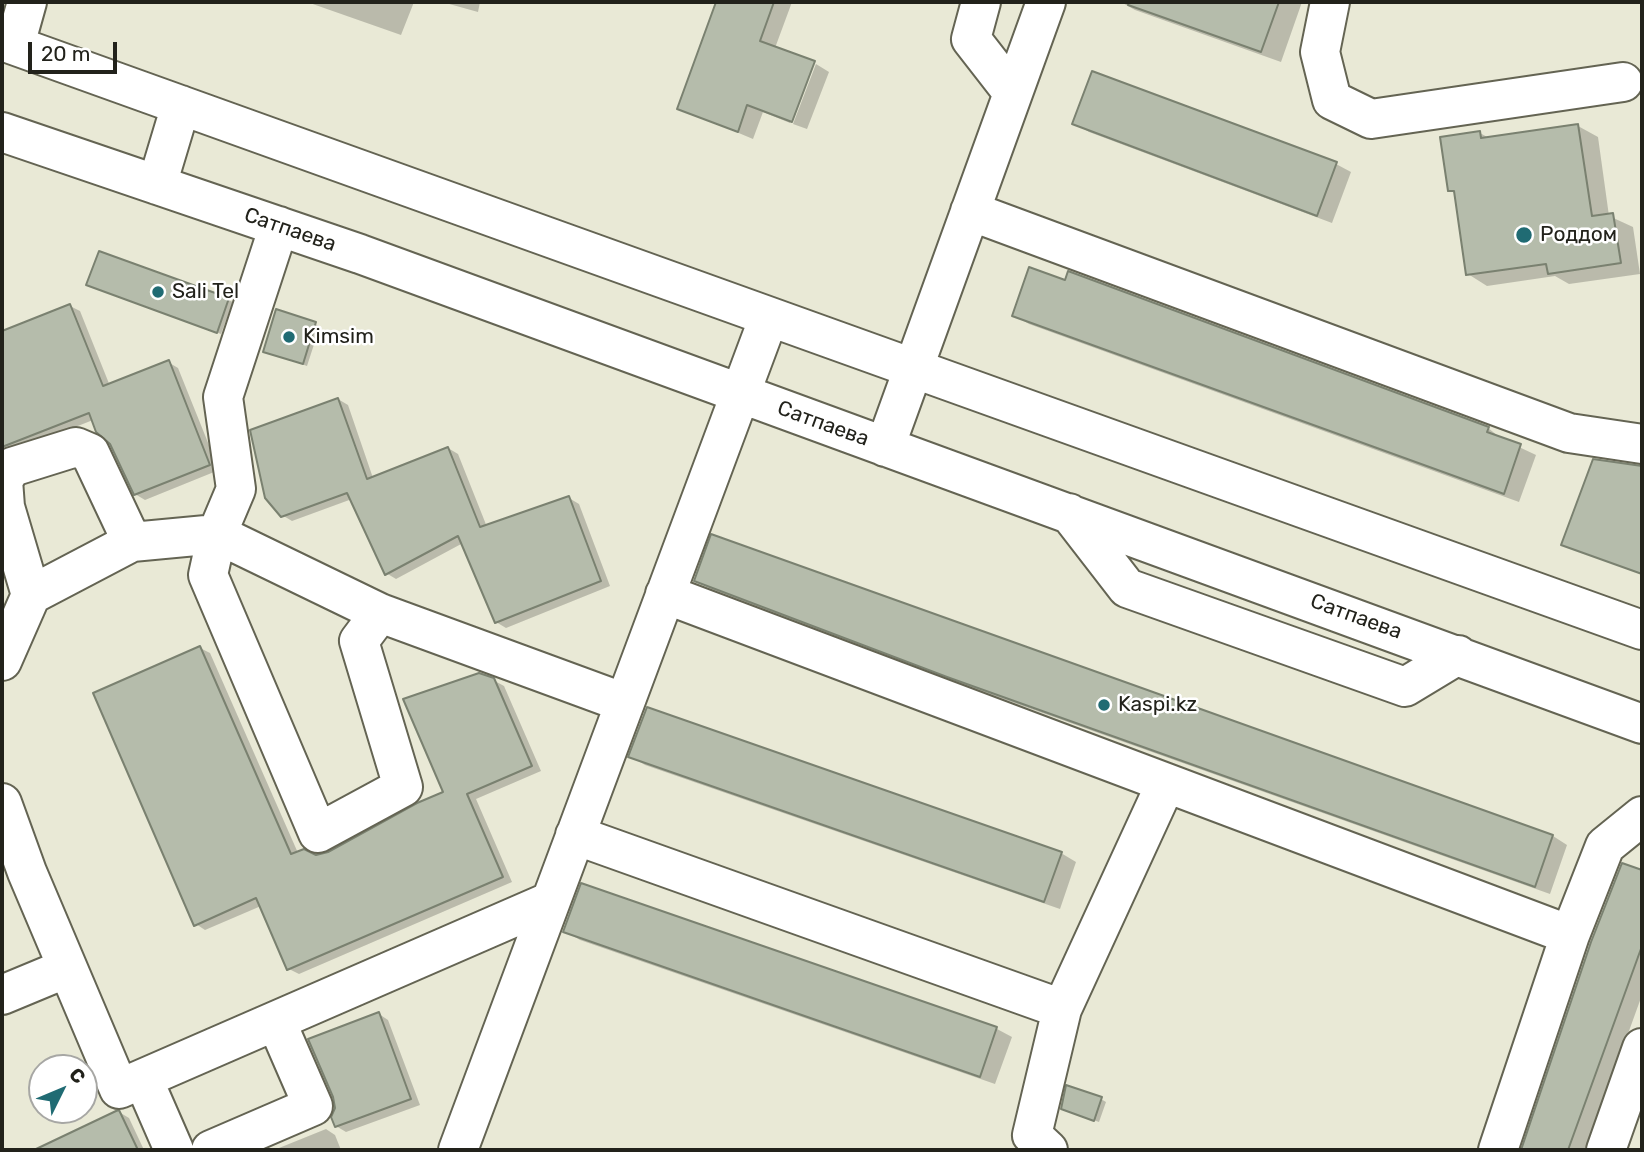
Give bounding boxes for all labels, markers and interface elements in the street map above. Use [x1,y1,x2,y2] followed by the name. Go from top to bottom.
[32,28,121,72] scale bar
[41,41,90,66] text: 20 m
[241,203,339,257] street label: Сатпаева
[1540,222,1617,248] place label: Роддом
[1514,225,1534,245] marker: Роддом
[172,279,239,305] place label: Sali Tel
[150,284,166,300] marker: Sali Tel
[303,324,374,350] place label: Kimsim
[281,329,297,345] marker: Kimsim
[774,396,872,452] street label: Сатпаева
[1307,589,1405,645] street label: Сатпаева
[1118,692,1197,718] place label: Kaspi.kz
[1096,697,1112,713] marker: Kaspi.kz
[28,1054,98,1124] north arrow
[64,1063,90,1088] text: С

